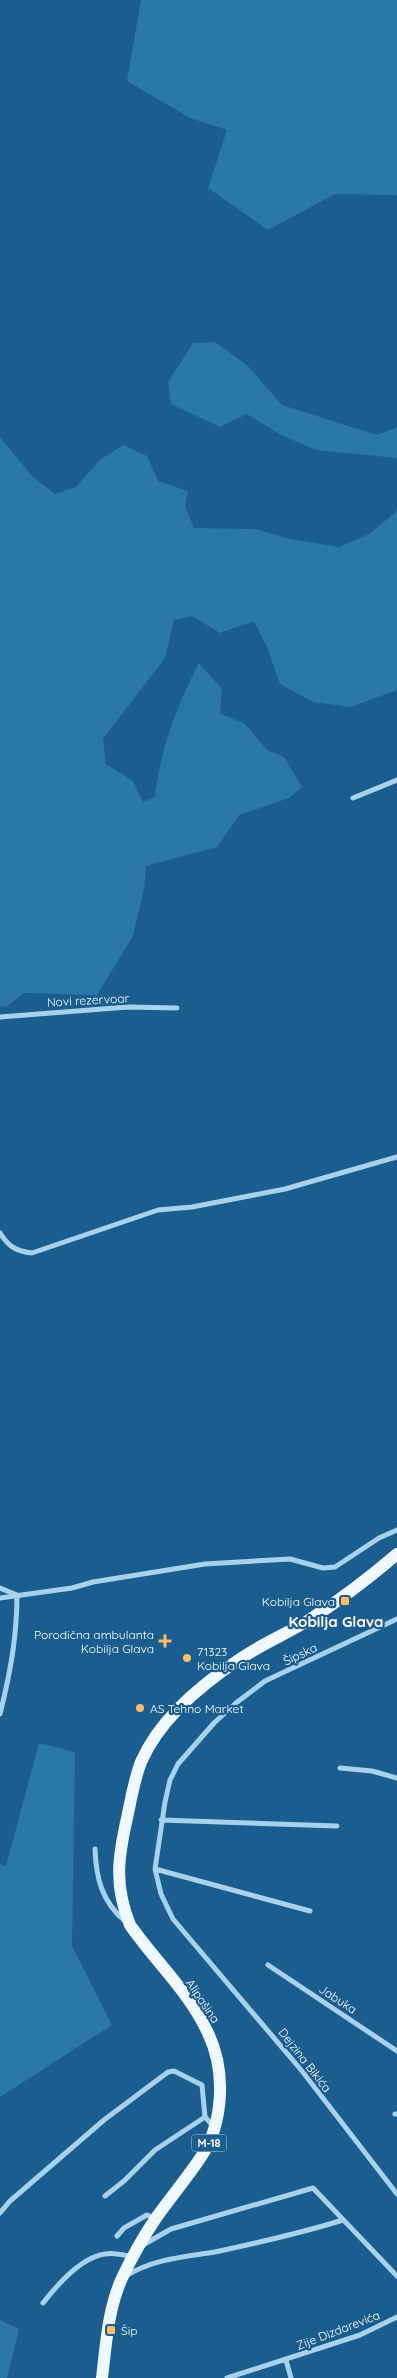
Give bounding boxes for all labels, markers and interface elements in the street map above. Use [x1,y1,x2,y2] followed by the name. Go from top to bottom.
[47,990,130,1010] street label: Novi rezervoar
[262,1594,335,1609] place label: Kobilja Glava
[339,1595,351,1607] marker: Kobilja Glava
[289,1612,383,1631] district label: Kobilja Glava
[34,1627,154,1656] place label: Porodična ambulanta Kobilja Glava
[158,1634,172,1648] marker: Porodična ambulanta Kobilja Glava
[281,1640,319,1668] street label: Šipska
[197,1644,270,1673] place label: 71323 Kobilja Glava
[181,1652,193,1664] marker: 71323 Kobilja Glava
[150,1701,243,1716] place label: AS Tehno Market
[134,1702,146,1714] marker: AS Tehno Market
[183,1976,223,2026] street label: Alipašina
[316,1981,360,2017] street label: Jabuka
[275,2025,335,2095] street label: Dejzina Bikića
[192,2134,226,2152] road number: M-18
[294,2307,382,2353] street label: Zije Dizdarevića
[121,2323,138,2338] place label: Šip
[105,2324,117,2336] marker: Šip

